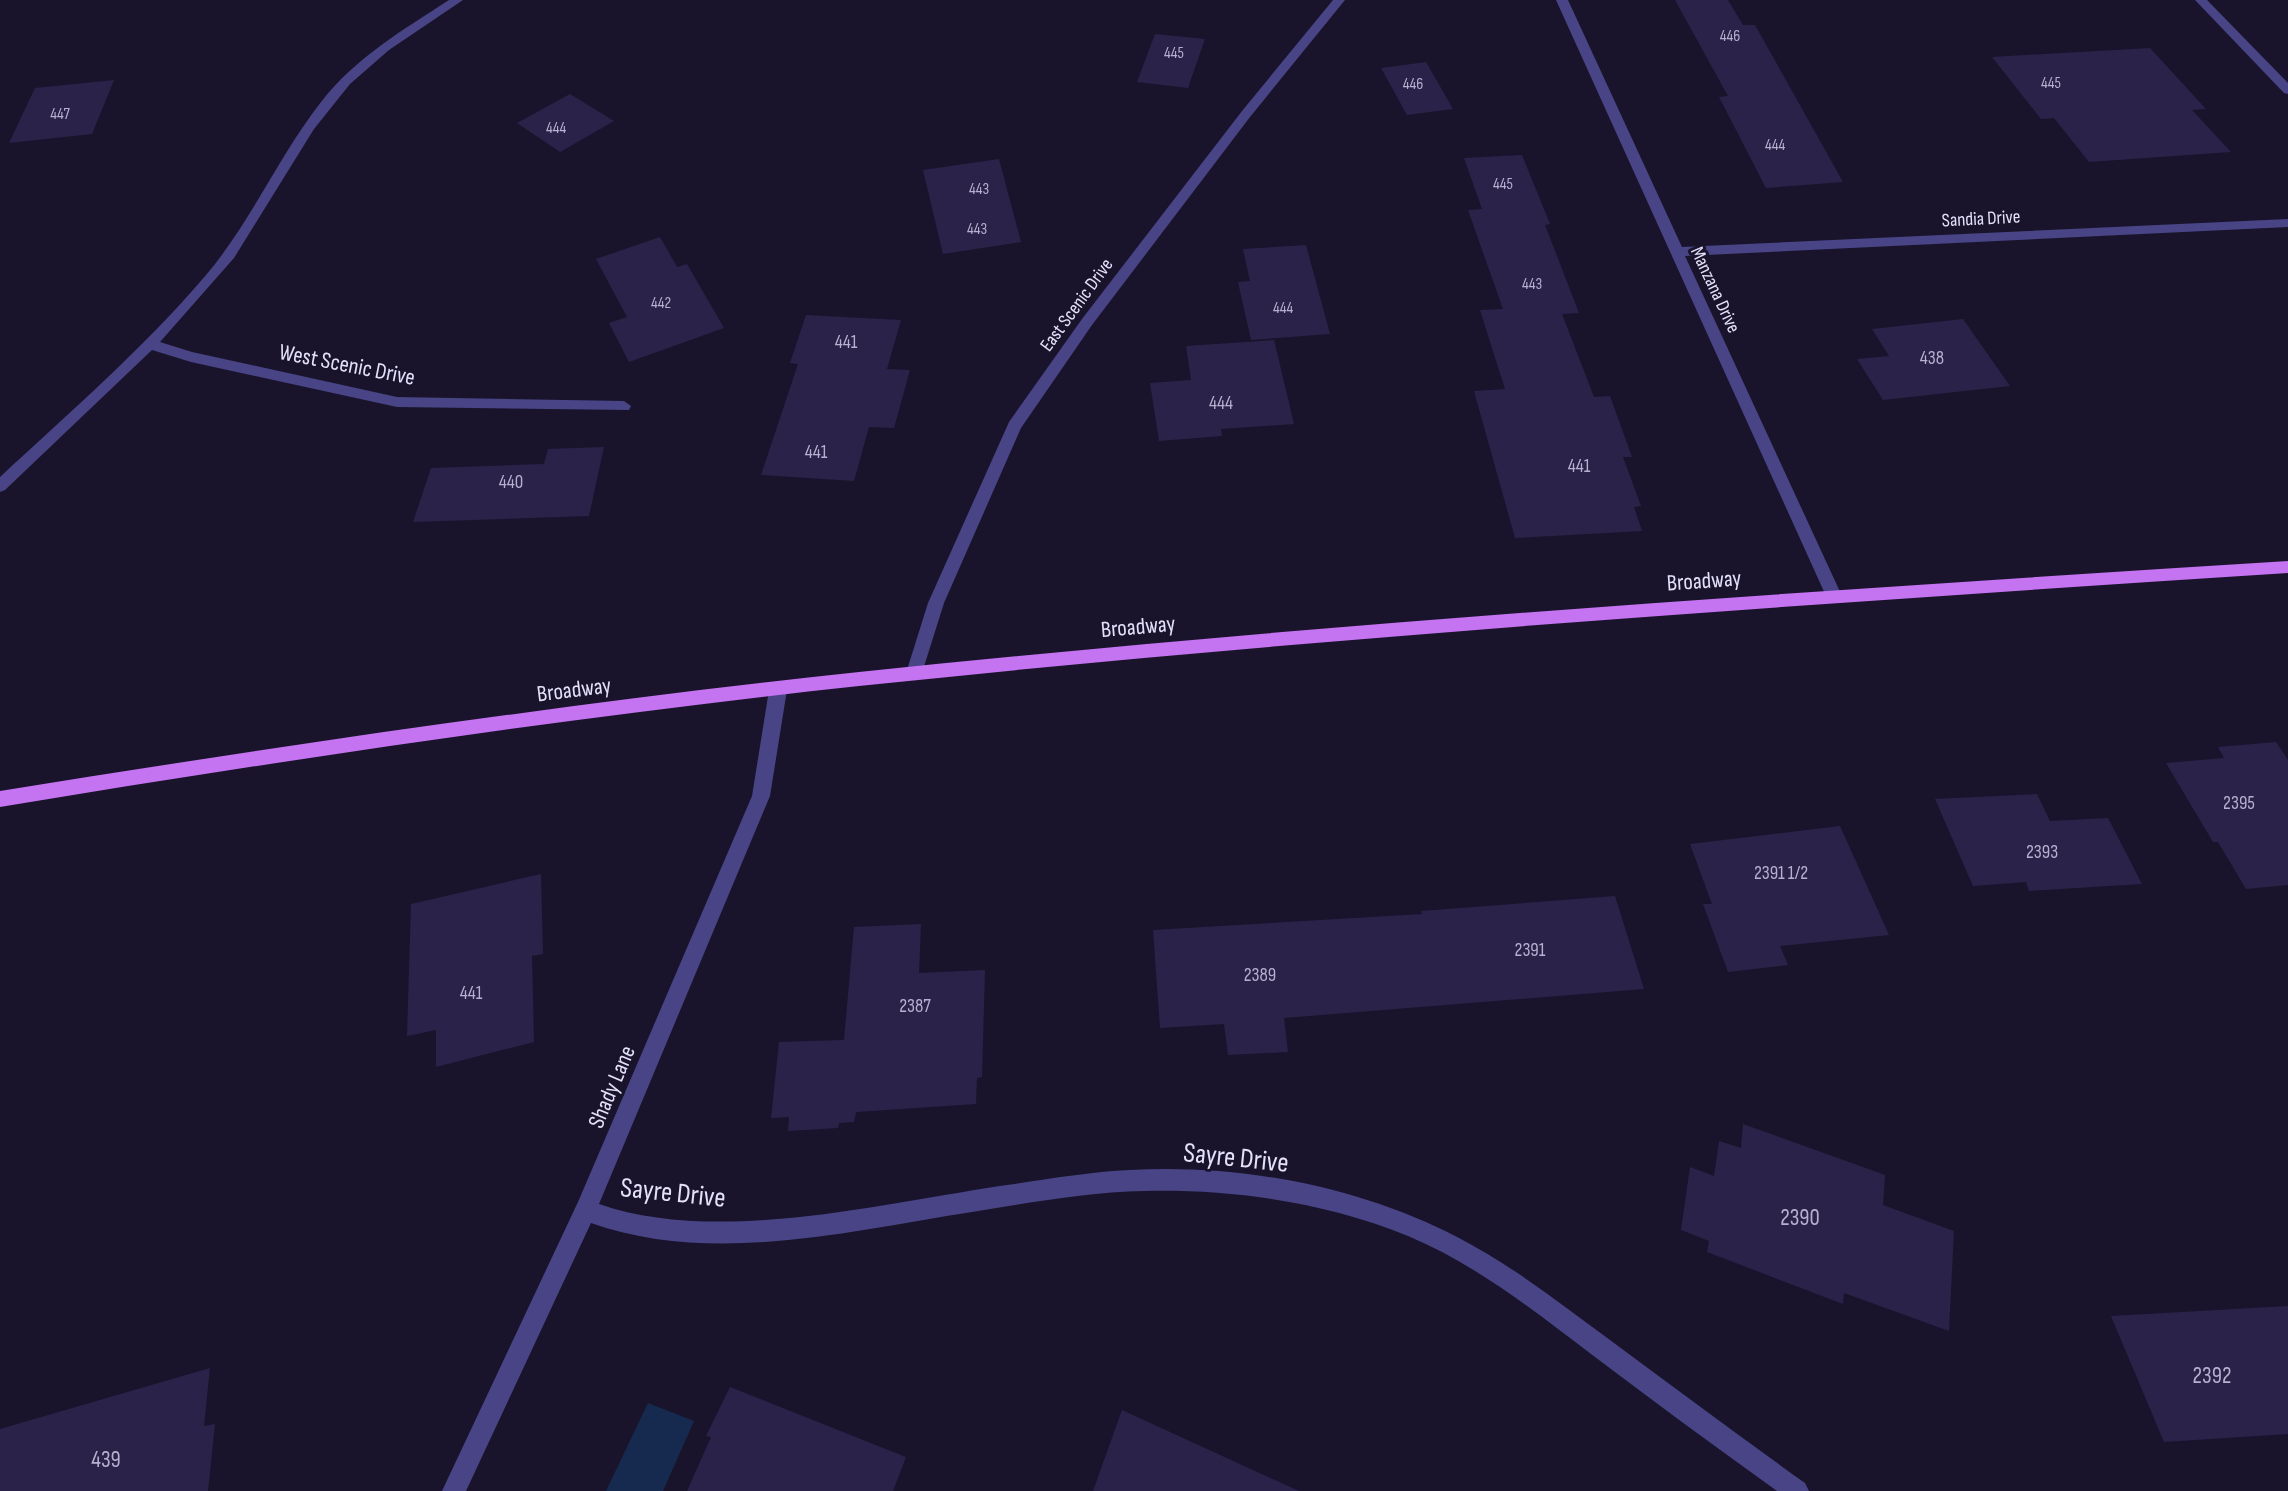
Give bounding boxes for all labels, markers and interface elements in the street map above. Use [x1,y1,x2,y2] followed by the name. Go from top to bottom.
[1720,27,1740,46] house number: 446
[1164,44,1184,63] house number: 445
[2041,74,2061,93] house number: 445
[1403,75,1423,94] house number: 446
[50,105,70,124] house number: 447
[546,119,566,138] house number: 444
[1765,136,1785,155] house number: 444
[1493,175,1513,194] house number: 445
[969,180,989,199] house number: 443
[1941,205,2021,233] street label: Sandia Drive
[967,220,987,239] house number: 443
[1685,243,1745,337] street label: Manzana Drive
[1036,254,1118,356] street label: East Scenic Drive
[1522,275,1542,294] house number: 443
[651,294,671,313] house number: 442
[1273,299,1293,318] house number: 444
[835,331,858,354] house number: 441
[277,338,417,392] street label: West Scenic Drive
[1920,347,1944,370] house number: 438
[1209,392,1233,415] house number: 444
[805,441,828,464] house number: 441
[1568,455,1591,478] house number: 441
[499,471,523,494] house number: 440
[1666,564,1742,598] street label: Broadway
[1100,610,1176,644] street label: Broadway
[535,672,613,708] street label: Broadway
[2223,792,2255,815] house number: 2395
[2026,841,2058,864] house number: 2393
[1754,862,1808,885] house number: 2391 1/2
[1515,939,1546,962] house number: 2391
[1244,964,1276,987] house number: 2389
[460,982,483,1005] house number: 441
[899,995,931,1018] house number: 2387
[582,1041,642,1133] street label: Shady Lane
[1182,1136,1290,1180] street label: Sayre Drive
[619,1171,727,1215] street label: Sayre Drive
[1780,1204,1820,1232] house number: 2390
[2193,1362,2231,1390] house number: 2392
[91,1446,121,1474] house number: 439

